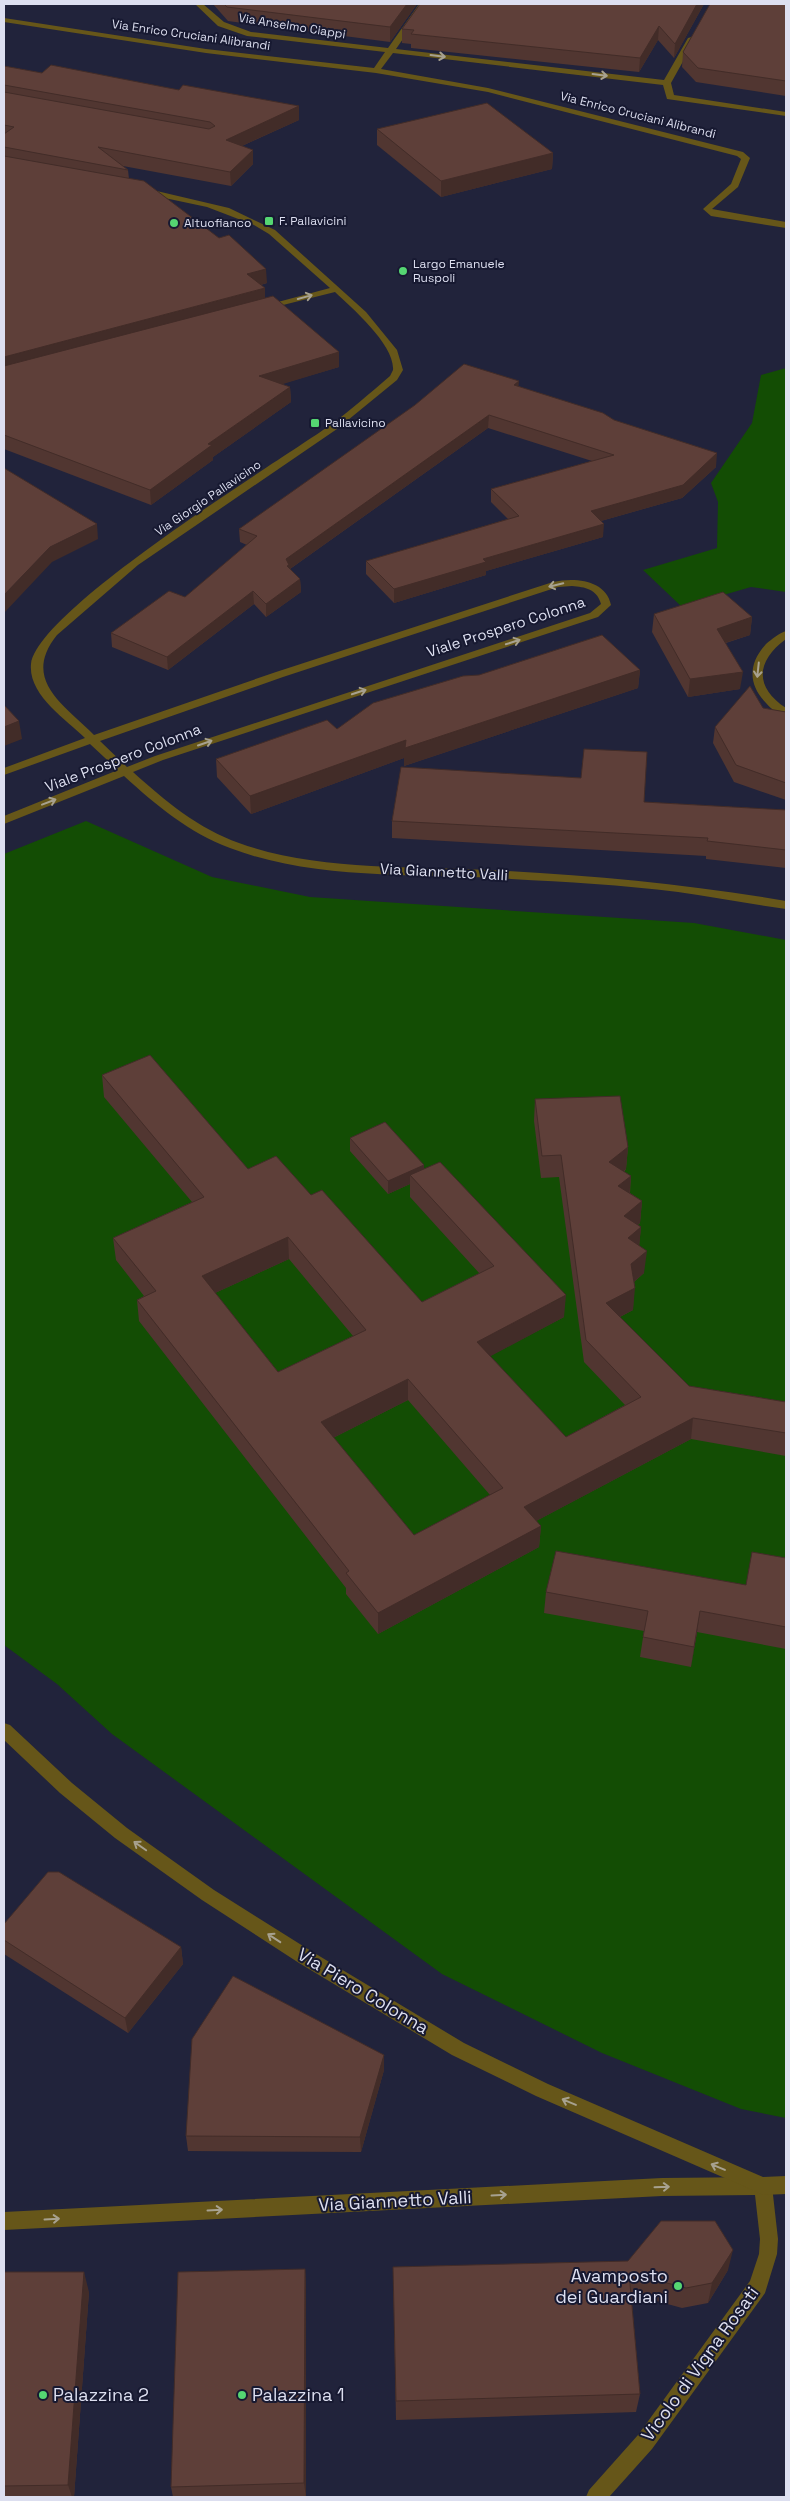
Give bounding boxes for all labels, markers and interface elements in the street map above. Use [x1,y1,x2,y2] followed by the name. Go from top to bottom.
[237,10,347,42] street label: Via Anselmo Ciappi
[111,16,271,54] street label: Via Enrico Cruciani Alibrandi
[430,51,446,61] one-way arrow
[591,70,607,80] one-way arrow
[559,88,718,142] street label: Via Enrico Cruciani Alibrandi
[279,213,347,229] place label: F. Pallavicini
[184,215,251,231] place label: Altuofianco
[263,215,275,227] marker: F. Pallavicini
[168,217,180,229] marker: Altuofianco
[413,256,505,286] place label: Largo Emanuele Ruspoli
[397,265,409,277] marker: Largo Emanuele Ruspoli
[296,292,312,302] one-way arrow
[325,415,386,431] place label: Pallavicino
[309,417,321,429] marker: Pallavicino
[152,456,264,540] street label: Via Giorgio Pallavicino
[549,581,565,590] one-way arrow
[424,592,588,661] street label: Viale Prospero Colonna
[505,636,521,646] one-way arrow
[753,662,762,678] one-way arrow
[350,686,366,696] one-way arrow
[42,719,204,796] street label: Viale Prospero Colonna
[196,738,212,747] one-way arrow
[41,797,56,806] one-way arrow
[380,859,508,884] street label: Via Giannetto Valli
[133,1841,147,1851] one-way arrow
[268,1932,282,1942] one-way arrow
[293,1942,433,2039] street label: Via Piero Colonna
[562,2096,577,2106] one-way arrow
[711,2161,726,2171] one-way arrow
[653,2182,669,2192] one-way arrow
[318,2185,472,2216] street label: Via Giannetto Valli
[491,2191,507,2200] one-way arrow
[206,2206,222,2215] one-way arrow
[44,2214,60,2224] one-way arrow
[555,2264,668,2308] place label: Avamposto dei Guardiani
[672,2280,684,2292] marker: Avamposto dei Guardiani
[636,2282,763,2445] street label: Vicolo di Vigna Rosati
[53,2383,149,2406] place label: Palazzina 2
[252,2383,344,2406] place label: Palazzina 1
[37,2389,49,2401] marker: Palazzina 2
[236,2389,248,2401] marker: Palazzina 1

